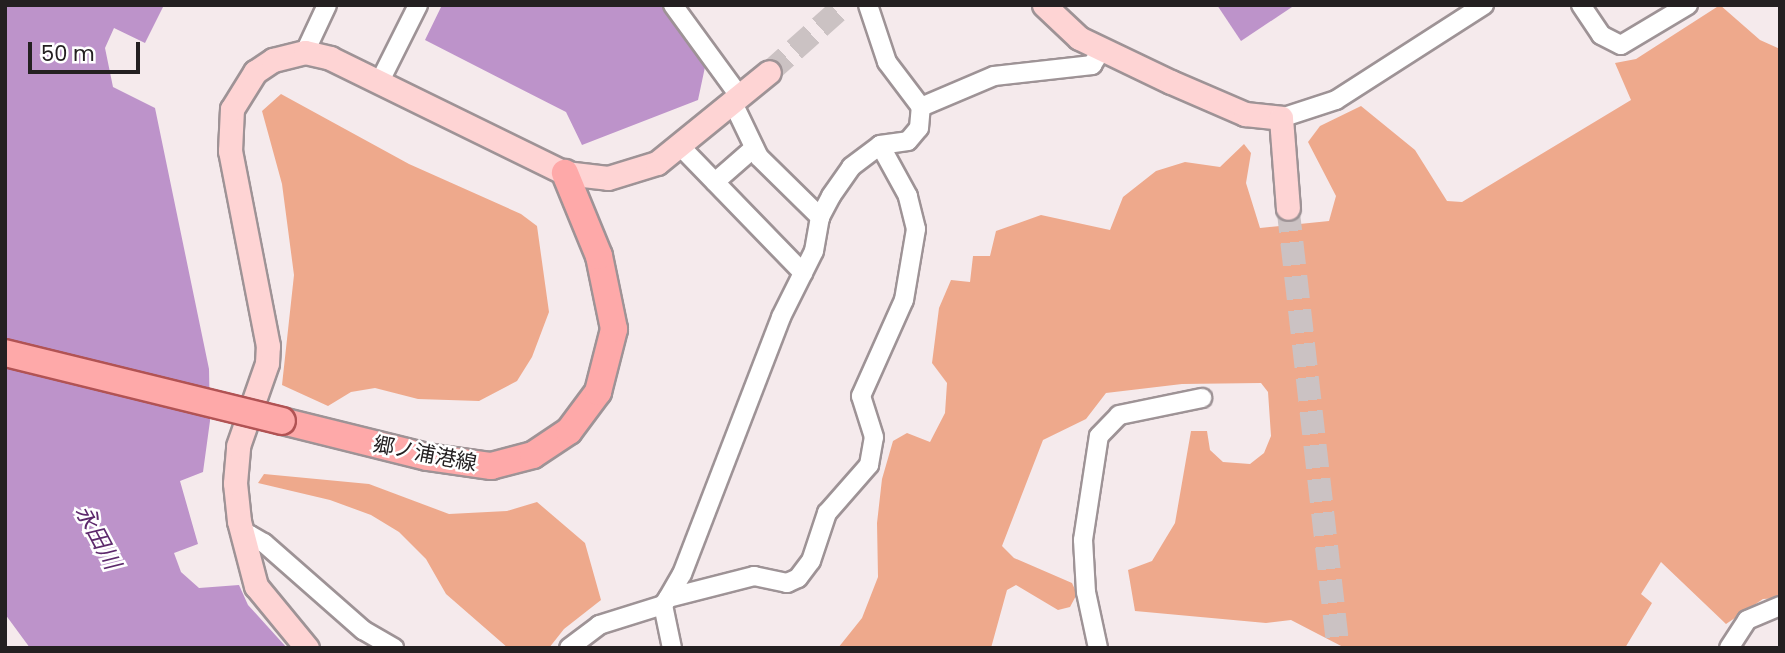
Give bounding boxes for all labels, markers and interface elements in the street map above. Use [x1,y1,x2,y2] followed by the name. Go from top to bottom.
[32,28,144,72] scale bar
[41,39,95,68] text: 50 m
[371,432,479,476] street label: 郷ノ浦港線
[70,500,126,574] water label: 永田川

